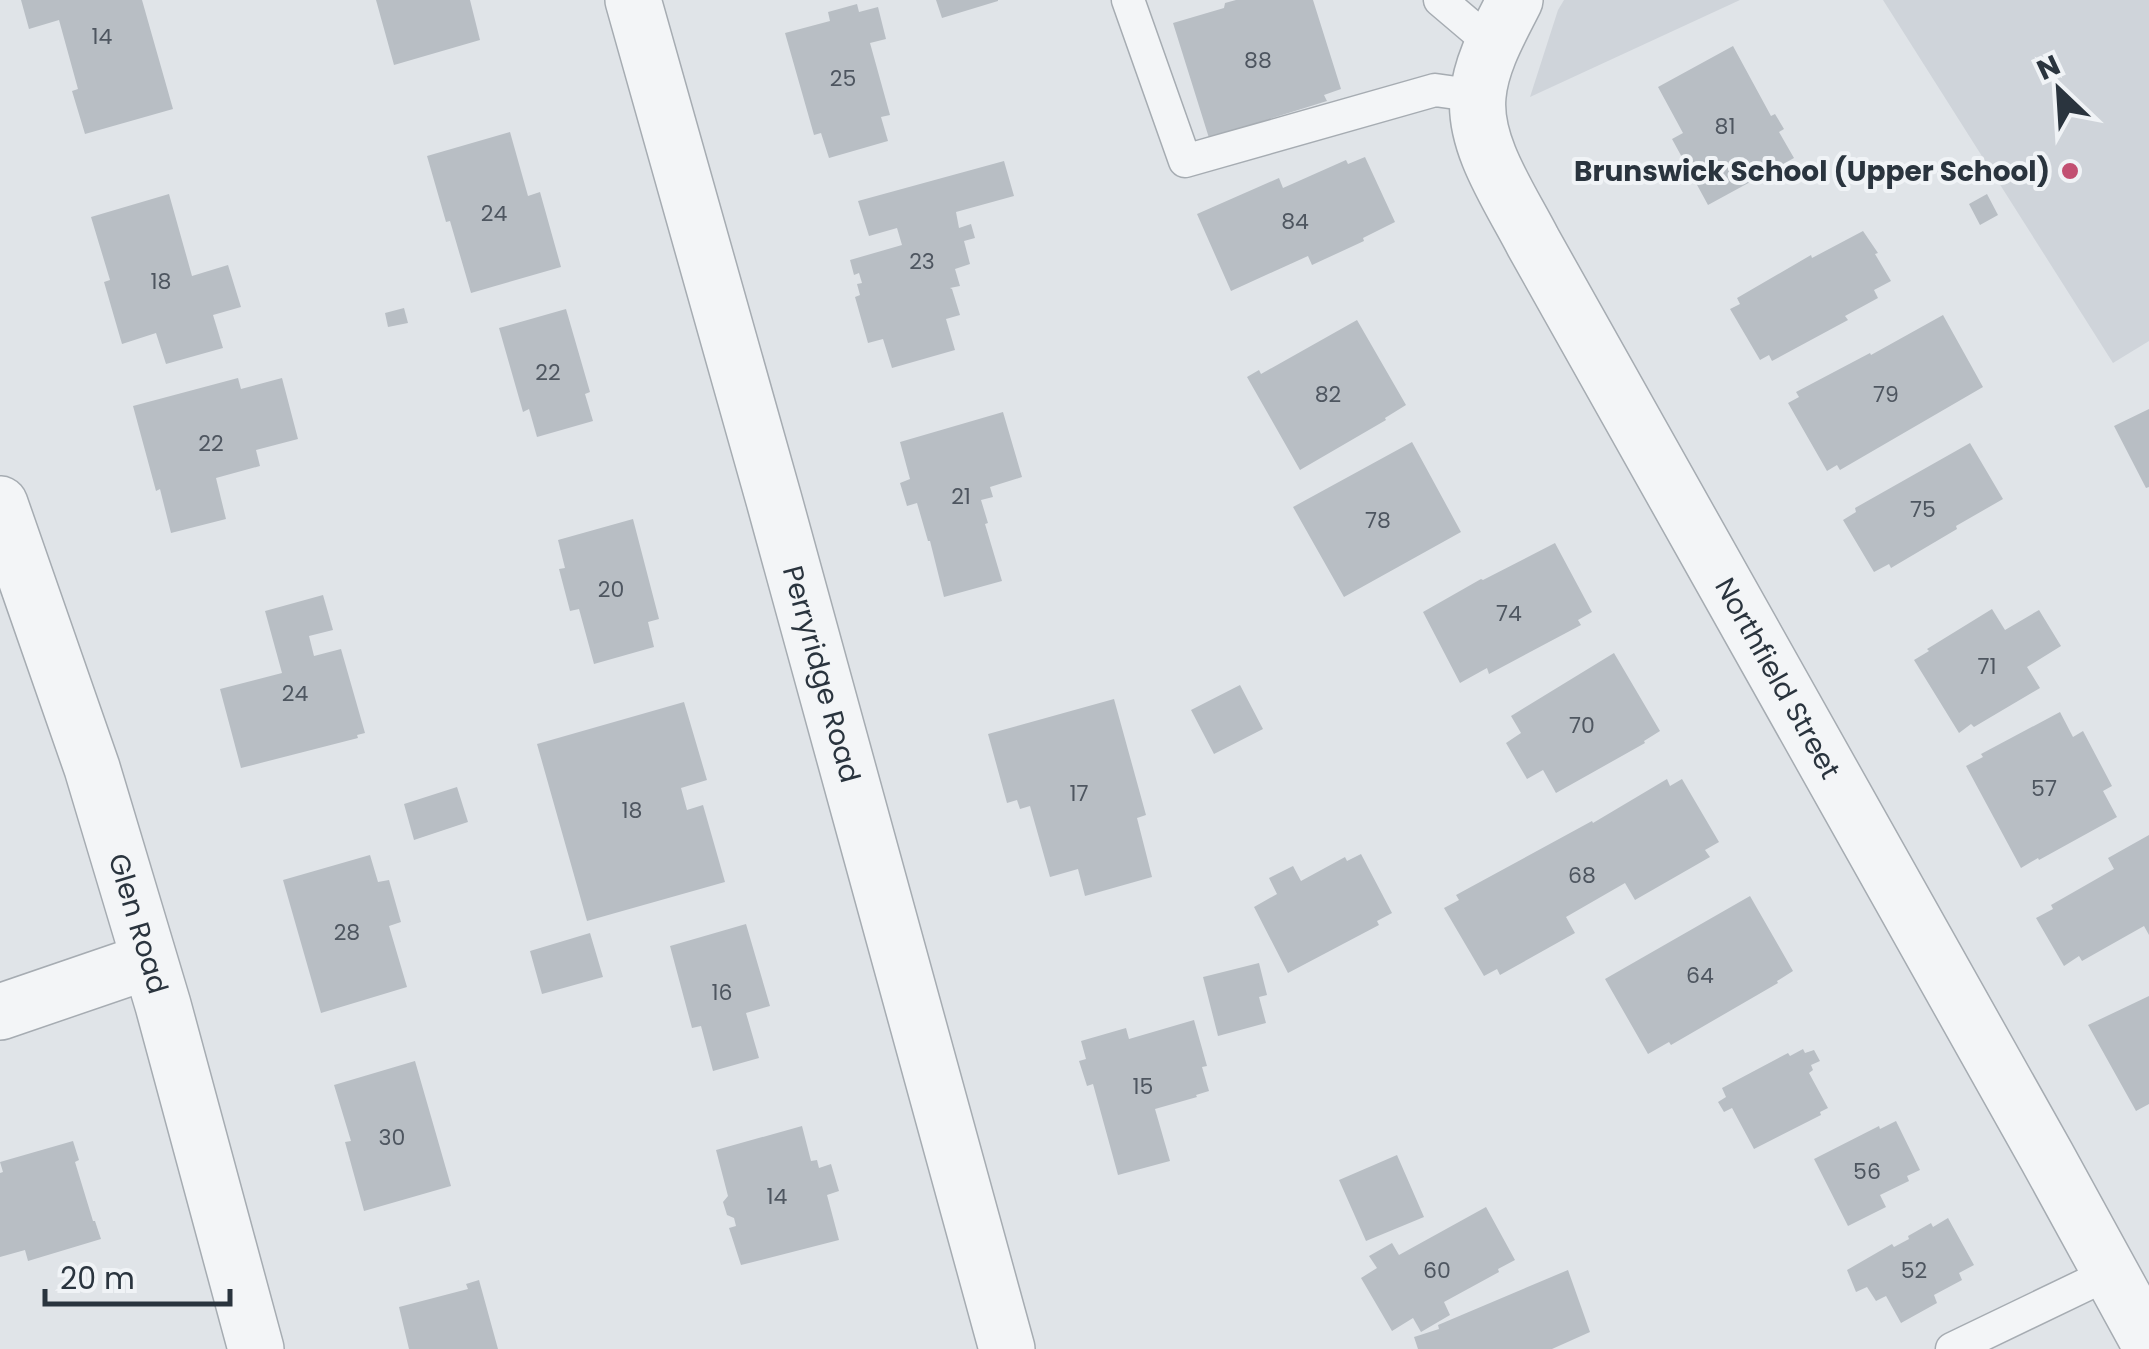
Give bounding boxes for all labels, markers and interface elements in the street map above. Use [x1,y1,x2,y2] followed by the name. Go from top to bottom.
[92,21,113,52] house number: 14
[2009,40,2109,140] north arrow
[1244,45,1272,76] house number: 88
[2031,46,2066,90] text: N
[830,63,856,94] house number: 25
[1715,111,1735,142] house number: 81
[1574,152,2050,191] place label: Brunswick School (Upper School)
[2059,160,2081,182] marker: Brunswick School (Upper School)
[481,198,507,229] house number: 24
[1281,206,1309,237] house number: 84
[909,246,935,277] house number: 23
[151,266,171,297] house number: 18
[535,357,561,388] house number: 22
[1315,379,1341,410] house number: 82
[1873,379,1899,410] house number: 79
[198,428,224,459] house number: 22
[951,481,971,512] house number: 21
[1910,494,1936,525] house number: 75
[1365,505,1391,536] house number: 78
[773,561,870,787] street label: Perryridge Road
[1706,570,1850,786] street label: Northfield Street
[598,574,624,605] house number: 20
[1496,598,1522,629] house number: 74
[1977,651,1997,682] house number: 71
[282,678,308,709] house number: 24
[1569,710,1595,741] house number: 70
[2031,773,2057,804] house number: 57
[1069,778,1089,809] house number: 17
[622,795,642,826] house number: 18
[99,849,178,998] street label: Glen Road
[1568,860,1596,891] house number: 68
[334,917,360,948] house number: 28
[1686,960,1714,991] house number: 64
[711,977,733,1008] house number: 16
[1133,1071,1153,1102] house number: 15
[379,1122,405,1153] house number: 30
[1853,1156,1881,1187] house number: 56
[767,1181,788,1212] house number: 14
[45,1244,230,1306] scale bar
[1423,1255,1451,1286] house number: 60
[1901,1255,1927,1286] house number: 52
[60,1257,135,1300] text: 20 m

